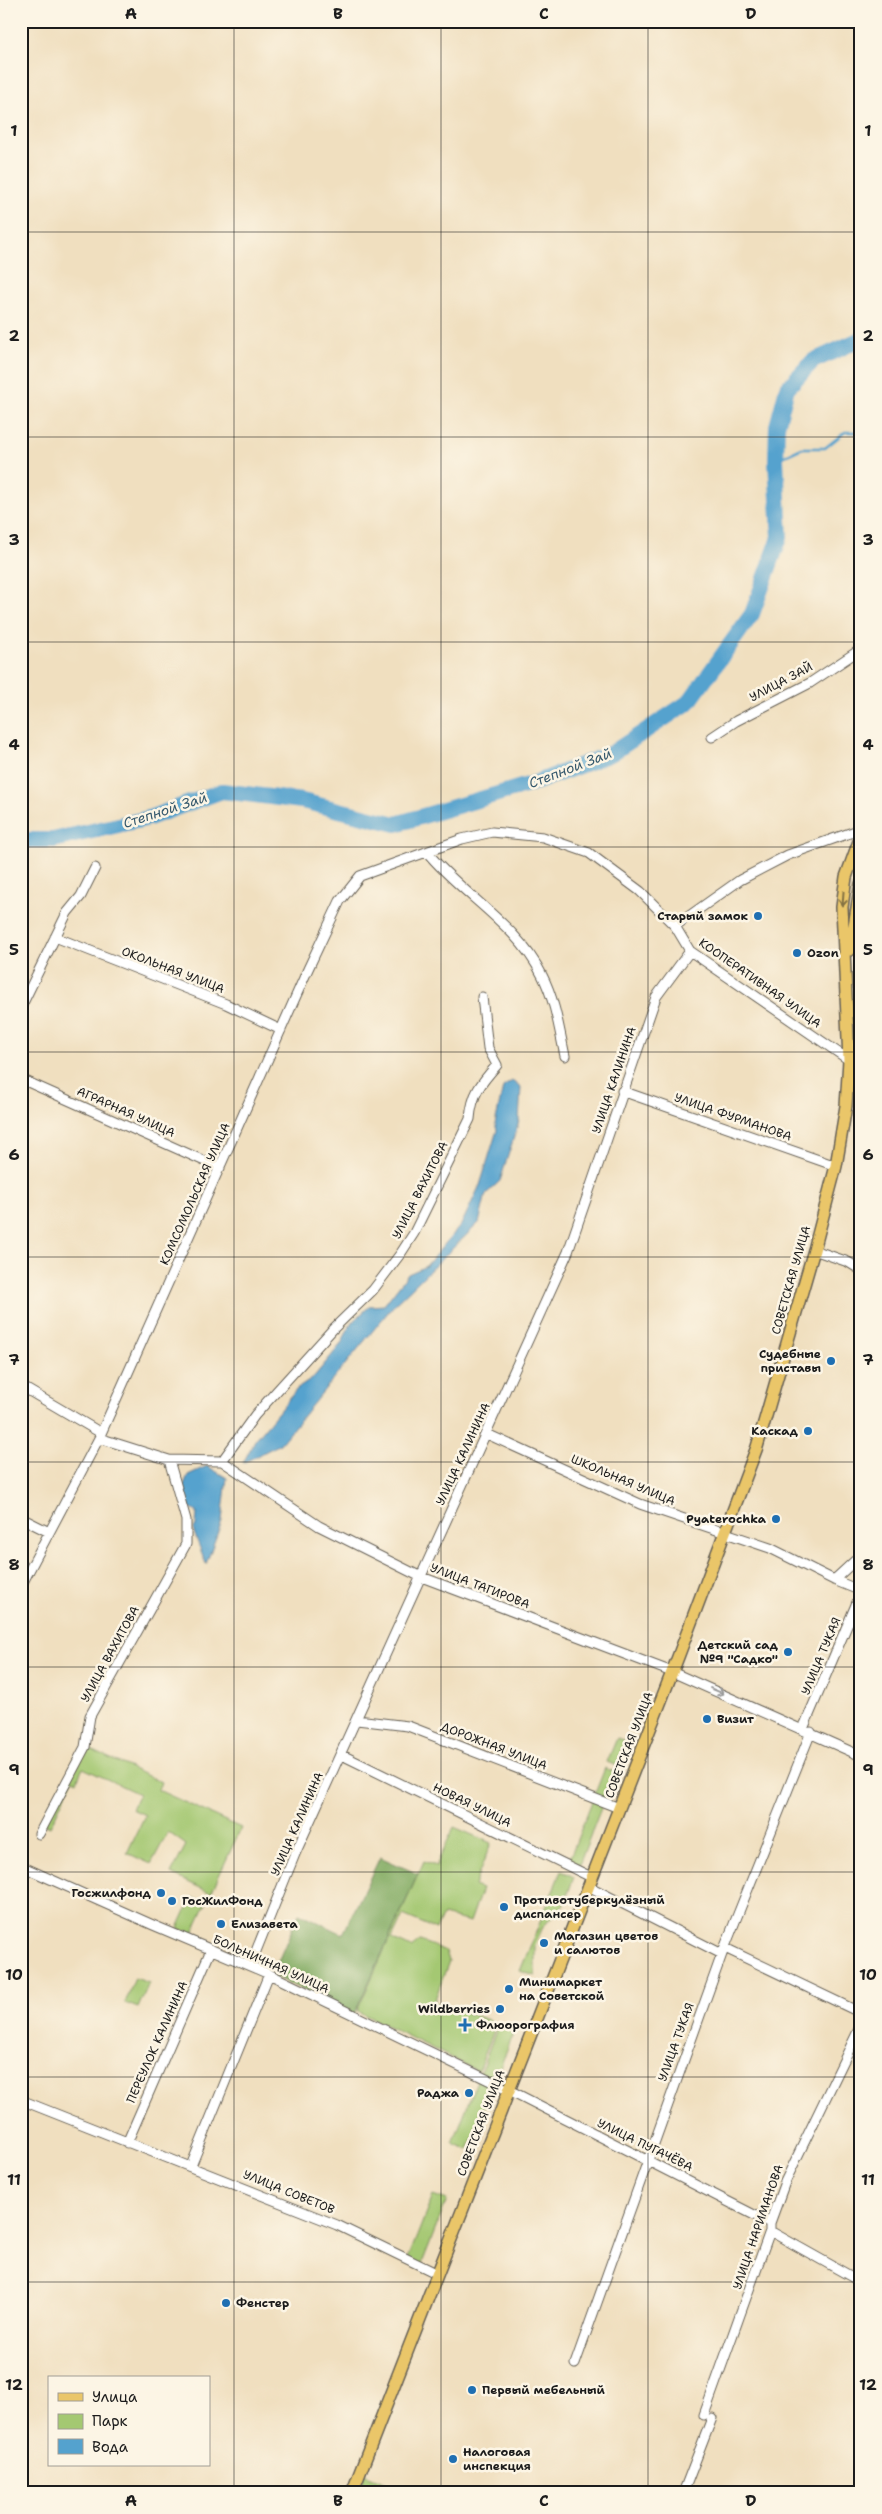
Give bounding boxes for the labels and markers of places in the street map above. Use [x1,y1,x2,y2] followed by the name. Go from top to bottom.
[657,908,748,924] place label: Старый замок
[752,910,764,922] marker: Старый замок
[807,945,839,961] place label: Ozon
[791,947,803,959] marker: Ozon
[759,1346,821,1376] place label: Судебные приставы
[825,1355,837,1367] marker: Судебные приставы
[751,1423,799,1439] place label: Каскад
[802,1425,814,1437] marker: Каскад
[686,1511,767,1527] place label: Pyaterochka
[770,1513,782,1525] marker: Pyaterochka
[698,1637,779,1667] place label: Детский сад №9 "Садко"
[782,1646,794,1658] marker: Детский сад №9 "Садко"
[717,1711,755,1727] place label: Визит
[701,1713,713,1725] marker: Визит
[72,1885,152,1901] place label: Госжилфонд
[155,1887,167,1899] marker: Госжилфонд
[514,1892,665,1922] place label: Противотуберкулёзный диспансер
[182,1893,263,1909] place label: ГосЖилФонд
[166,1895,178,1907] marker: ГосЖилФонд
[498,1901,510,1913] marker: Противотуберкулёзный диспансер
[231,1916,298,1932] place label: Елизавета
[215,1918,227,1930] marker: Елизавета
[554,1928,658,1958] place label: Магазин цветов и салютов
[538,1937,550,1949] marker: Магазин цветов и салютов
[519,1974,605,2004] place label: Минимаркет на Советской
[503,1983,515,1995] marker: Минимаркет на Советской
[418,2001,490,2017] place label: Wildberries
[494,2003,506,2015] marker: Wildberries
[476,2017,575,2033] place label: Флюорография
[458,2018,472,2032] marker: Флюорография
[417,2085,460,2101] place label: Раджа
[463,2087,475,2099] marker: Раджа
[236,2295,289,2311] place label: Фенстер
[220,2297,232,2309] marker: Фенстер
[482,2382,606,2398] place label: Первый мебельный
[466,2384,478,2396] marker: Первый мебельный
[463,2444,531,2474] place label: Налоговая инспекция
[447,2453,459,2465] marker: Налоговая инспекция

